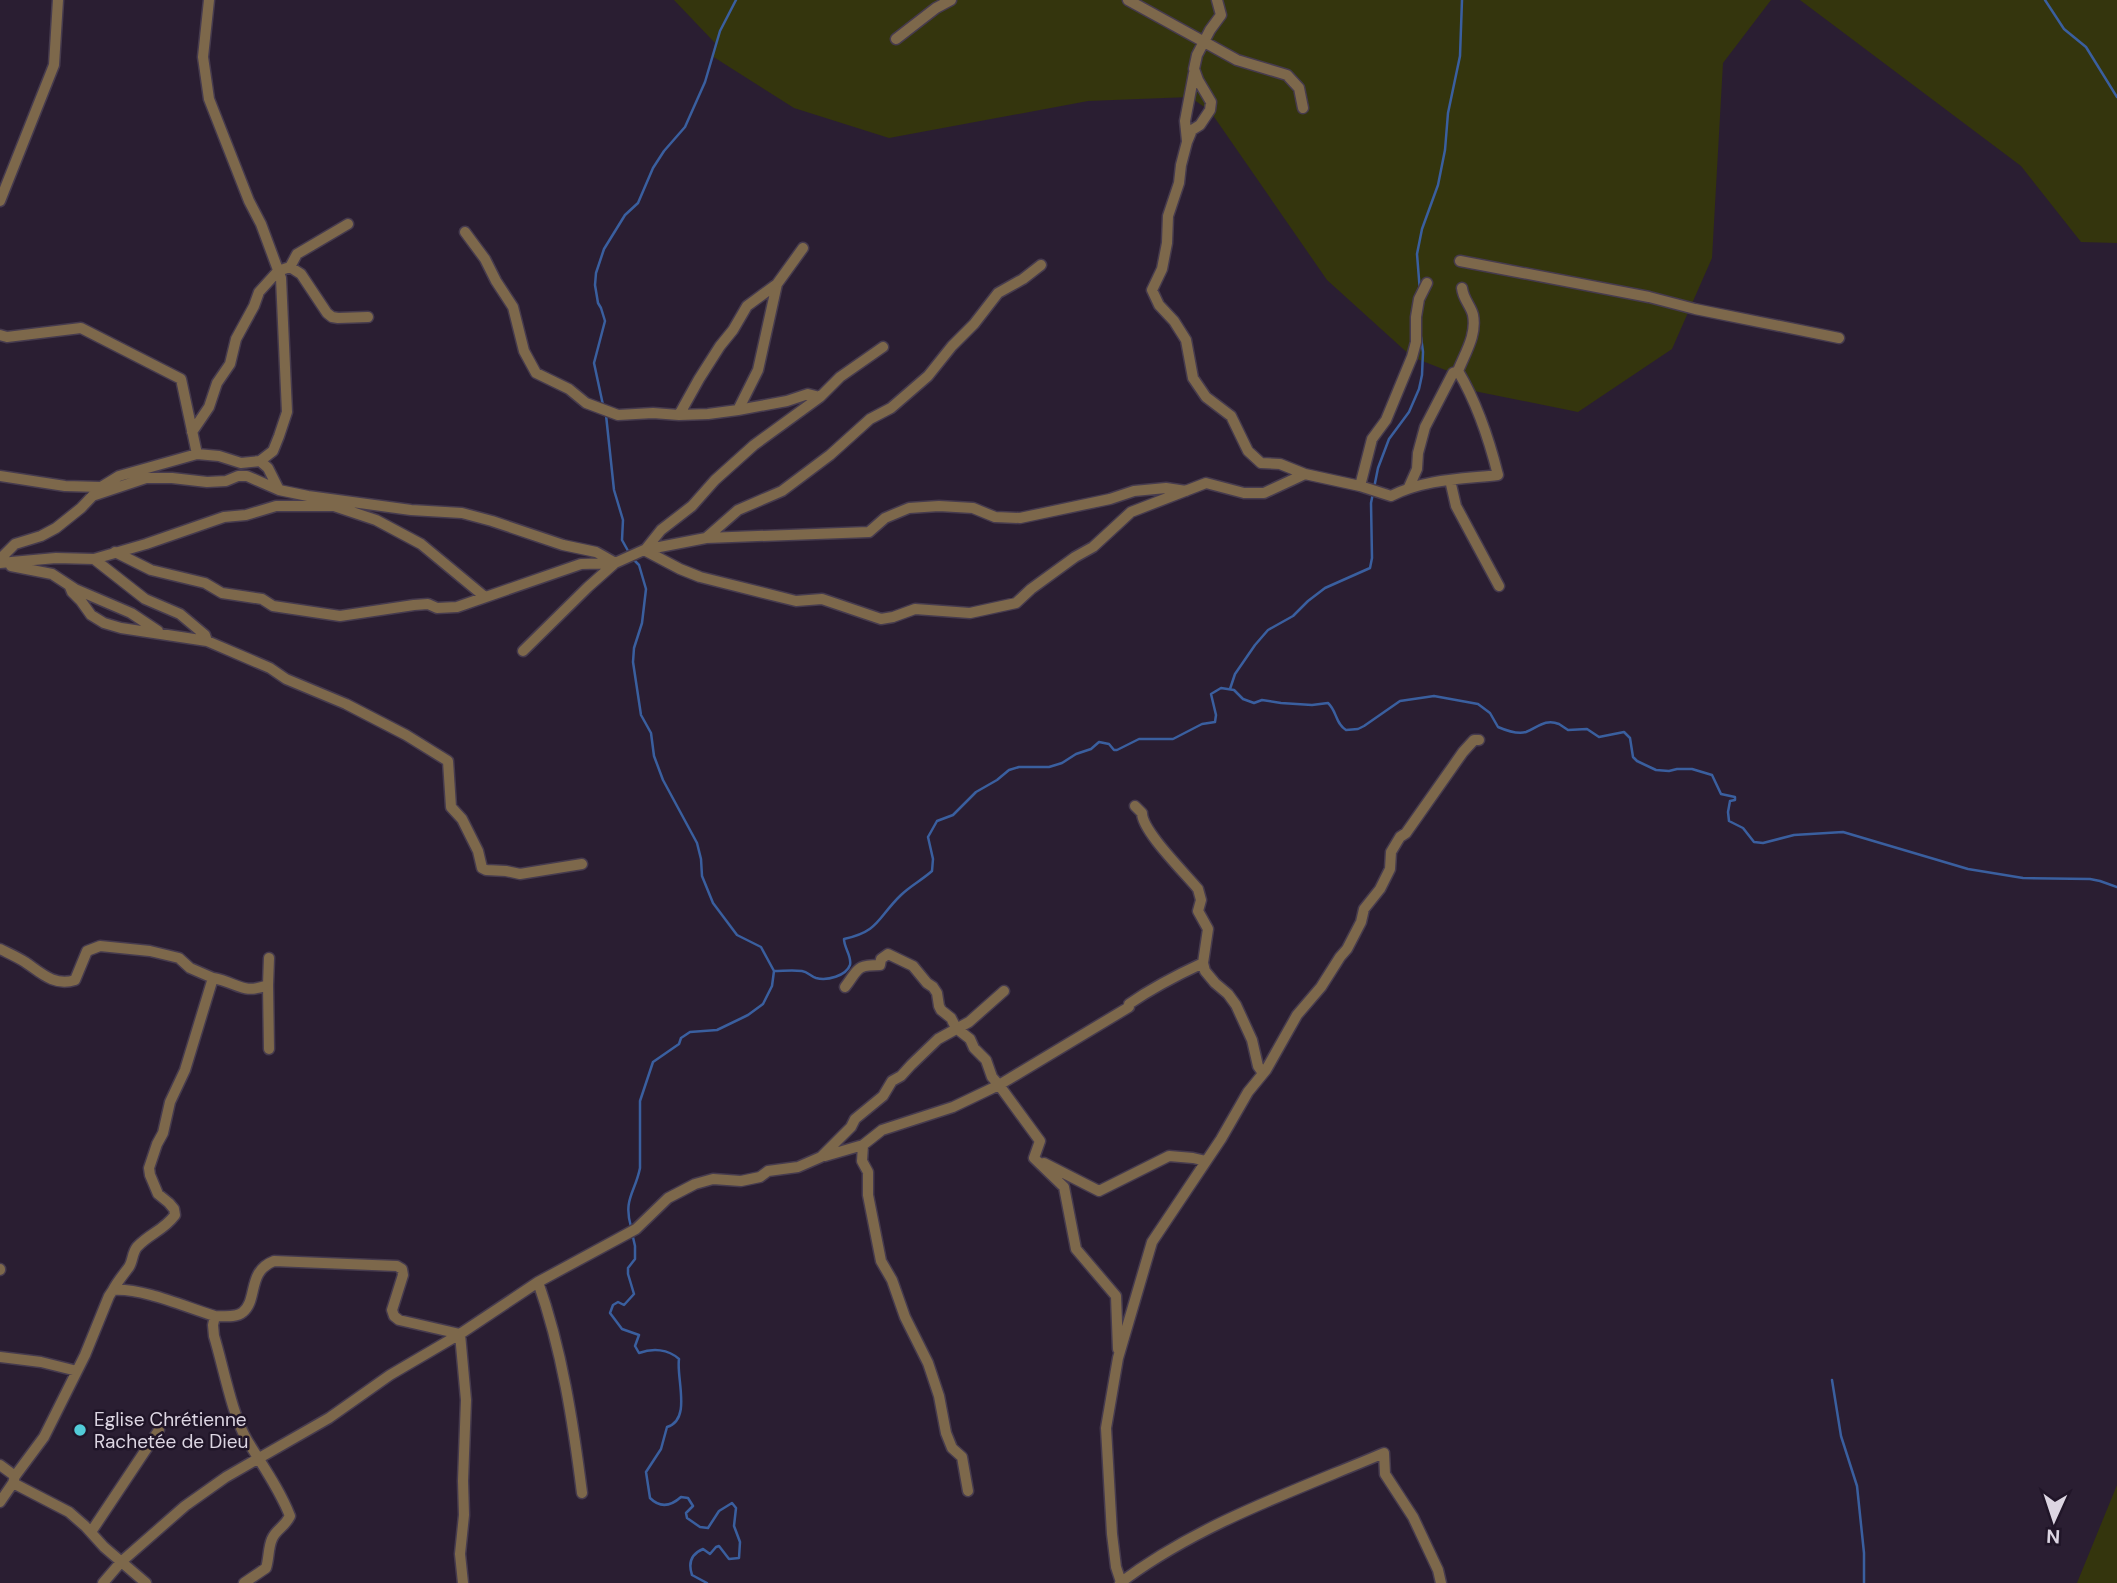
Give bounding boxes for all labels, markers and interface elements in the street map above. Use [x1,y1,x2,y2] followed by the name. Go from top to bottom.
[94,1407,249,1454] place label: Eglise Chrétienne Rachetée de Dieu
[72,1422,88,1438] marker: Eglise Chrétienne Rachetée de Dieu
[2019,1485,2089,1555] north arrow
[2046,1524,2061,1549] text: N

